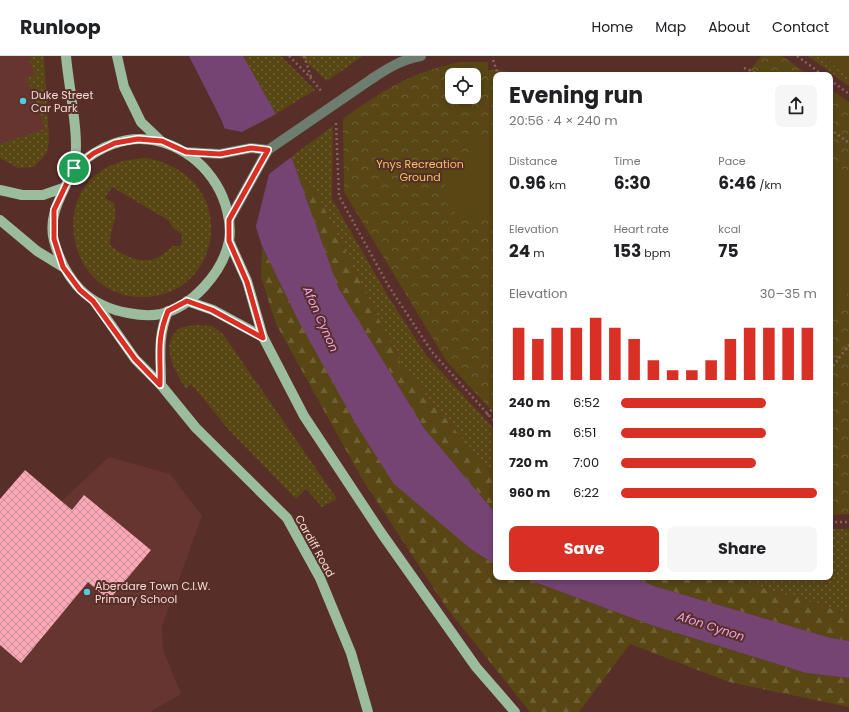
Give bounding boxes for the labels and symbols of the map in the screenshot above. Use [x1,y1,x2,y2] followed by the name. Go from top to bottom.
[31,87,93,116] place label: Duke Street Car Park
[18,96,28,106] marker: Duke Street Car Park
[57,151,91,185] pin
[376,156,464,185] park label: Ynys Recreation Ground
[299,283,343,354] water label: Afon Cynon
[291,512,339,580] street label: Cardiff Road
[95,578,210,607] place label: Aberdare Town C.I.W. Primary School
[82,587,92,597] marker: Aberdare Town C.I.W. Primary School
[674,607,747,645] water label: Afon Cynon

